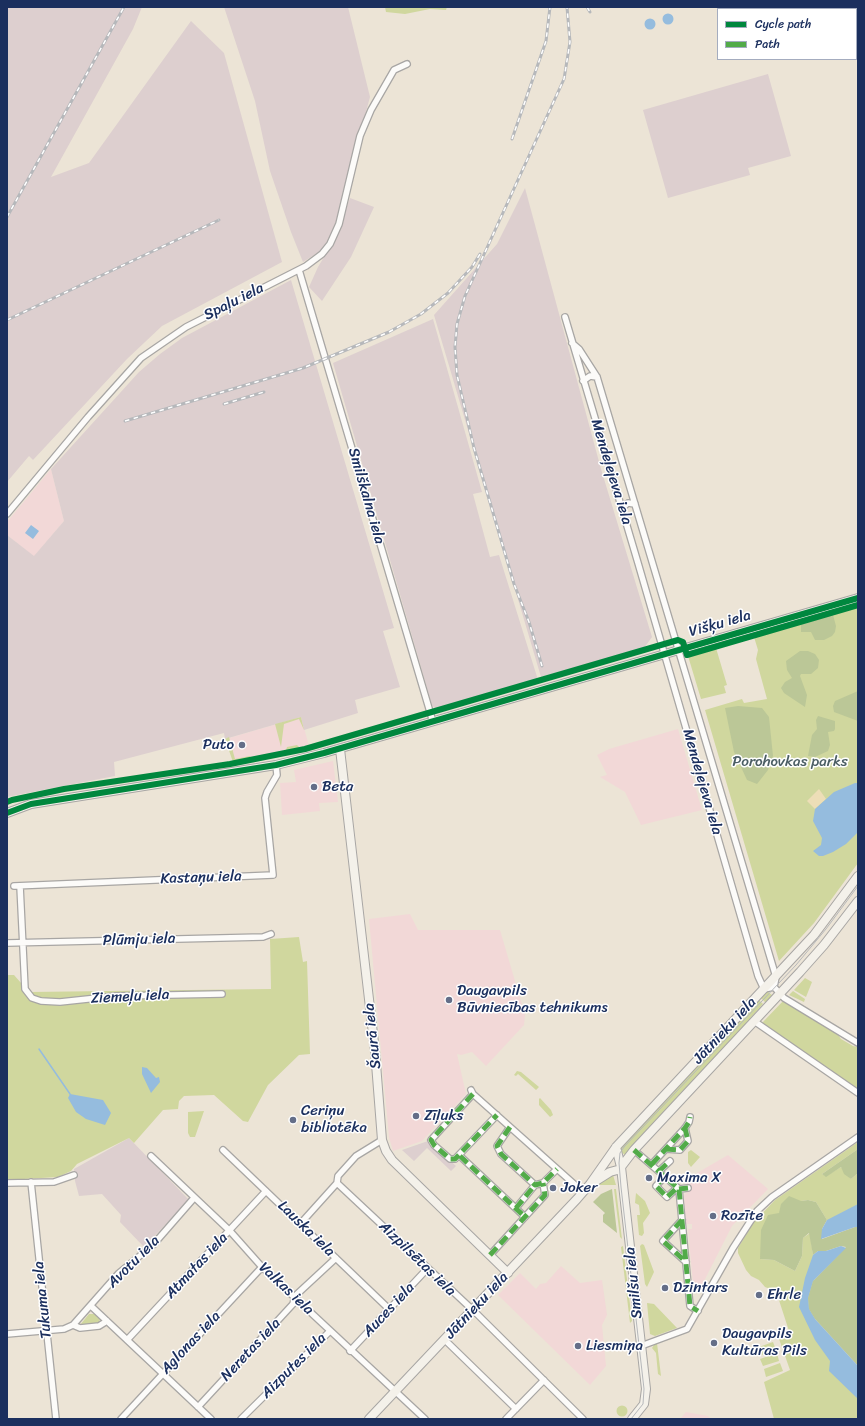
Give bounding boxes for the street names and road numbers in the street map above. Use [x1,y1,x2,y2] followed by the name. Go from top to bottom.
[201,279,267,325] street label: Spaļu iela
[586,417,636,527] street label: Mendeļejeva iela
[344,446,388,546] street label: Smilškalna iela
[687,607,753,641] street label: Višķu iela
[678,727,726,837] street label: Mendeļejeva iela
[160,868,242,888] street label: Kastaņu iela
[102,930,176,950] street label: Plūmju iela
[90,986,170,1008] street label: Ziemeļu iela
[690,994,760,1068] street label: Jātnieku iela
[361,1002,385,1070] street label: Šaurā iela
[274,1197,338,1261] street label: Lauska iela
[375,1218,459,1300] street label: Aizpilsētas iela
[162,1229,232,1303] street label: Atmatas iela
[104,1232,164,1292] street label: Avotu iela
[621,1246,647,1320] street label: Smilšu iela
[255,1259,317,1319] street label: Valkas iela
[30,1260,56,1340] street label: Tukuma iela
[442,1269,512,1343] street label: Jātnieku iela
[359,1279,419,1341] street label: Auces iela
[157,1308,225,1378] street label: Aglonas iela
[217,1315,285,1385] street label: Neretas iela
[258,1330,330,1402] street label: Aizputes iela

